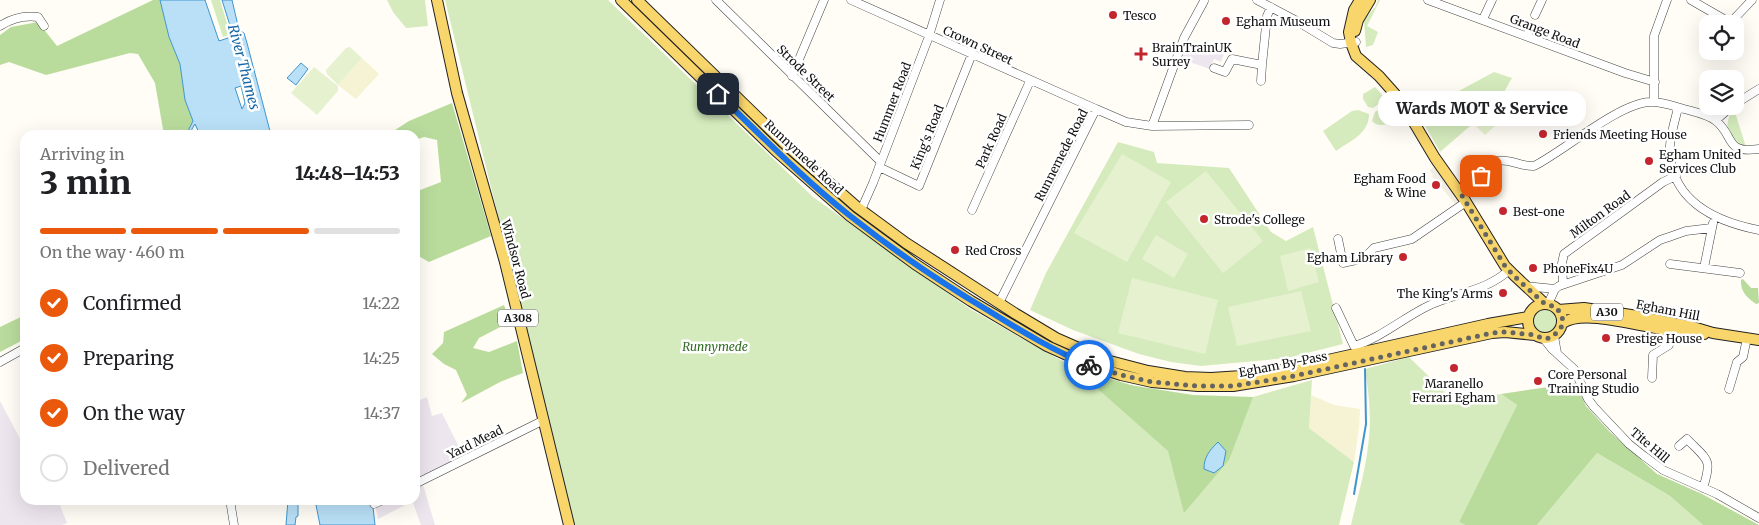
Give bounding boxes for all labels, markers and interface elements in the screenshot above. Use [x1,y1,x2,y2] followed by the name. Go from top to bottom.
[1123,8,1156,23] place label: Tesco
[1107,9,1119,21] marker: Tesco
[1508,11,1582,51] street label: Grange Road
[1236,14,1330,29] place label: Egham Museum
[1220,15,1232,27] marker: Egham Museum
[1699,15,1744,115] map controls
[1699,15,1744,60] button: locate
[224,22,264,112] water label: River Thames
[941,22,1016,68] street label: Crown Street
[1152,40,1232,69] place label: BrainTrainUK Surrey
[774,42,838,105] street label: Strode Street
[1134,47,1148,61] marker: BrainTrainUK Surrey
[870,60,914,144] street label: Hummer Road
[1699,70,1744,115] button: layers
[697,73,739,115] pin
[704,80,732,108] icon: home
[1377,91,1585,126] callout: Wards MOT & Service
[1396,98,1568,118] text: Wards MOT & Service
[907,102,947,172] street label: King's Road
[1031,106,1091,204] street label: Runnemede Road
[972,111,1010,171] street label: Park Road
[762,117,846,197] street label: Runnymede Road
[1553,127,1687,142] place label: Friends Meeting House
[1537,128,1549,140] marker: Friends Meeting House
[40,144,125,164] text: Arriving in
[1659,147,1741,176] place label: Egham United Services Club
[1460,155,1502,197] pin
[1643,155,1655,167] marker: Egham United Services Club
[295,161,400,185] text: 14:48–14:53
[1467,162,1495,190] icon: bag
[40,163,131,203] text: 3 min
[1354,171,1426,200] place label: Egham Food & Wine
[1430,179,1442,191] marker: Egham Food & Wine
[1567,187,1633,241] street label: Milton Road
[1513,204,1564,219] place label: Best-one
[1497,205,1509,217] marker: Best-one
[1214,212,1305,227] place label: Strode's College
[1198,213,1210,225] marker: Strode's College
[498,217,534,300] street label: Windsor Road
[40,242,185,262] text: On the way · 460 m
[965,243,1021,258] place label: Red Cross
[949,244,961,256] marker: Red Cross
[1307,250,1393,265] place label: Egham Library
[1397,251,1409,263] marker: Egham Library
[1543,261,1613,276] place label: PhoneFix4U
[1527,262,1539,274] marker: PhoneFix4U
[1397,286,1493,301] place label: The King's Arms
[1497,287,1509,299] marker: The King's Arms
[40,289,68,317] icon: check
[83,291,181,315] text: Confirmed
[362,293,400,313] text: 14:22
[1635,296,1701,324] street label: Egham Hill
[1591,304,1623,320] road number: A30
[498,310,538,326] road number: A308
[1616,331,1702,346] place label: Prestige House
[1600,332,1612,344] marker: Prestige House
[682,339,748,354] park label: Runnymede
[1064,340,1114,390] courier
[40,344,68,372] icon: check
[83,346,174,370] text: Preparing
[363,348,400,368] text: 14:25
[1238,348,1329,380] street label: Egham By-Pass
[1075,351,1103,379] icon: bike
[1448,362,1460,374] marker: Maranello Ferrari Egham
[1548,367,1639,396] place label: Core Personal Training Studio
[1532,375,1544,387] marker: Core Personal Training Studio
[1412,376,1496,405] place label: Maranello Ferrari Egham
[40,399,68,427] icon: check
[83,401,185,425] text: On the way
[364,403,400,423] text: 14:37
[444,422,505,462] street label: Yard Mead
[1627,424,1673,466] street label: Tite Hill
[83,456,170,480] text: Delivered

